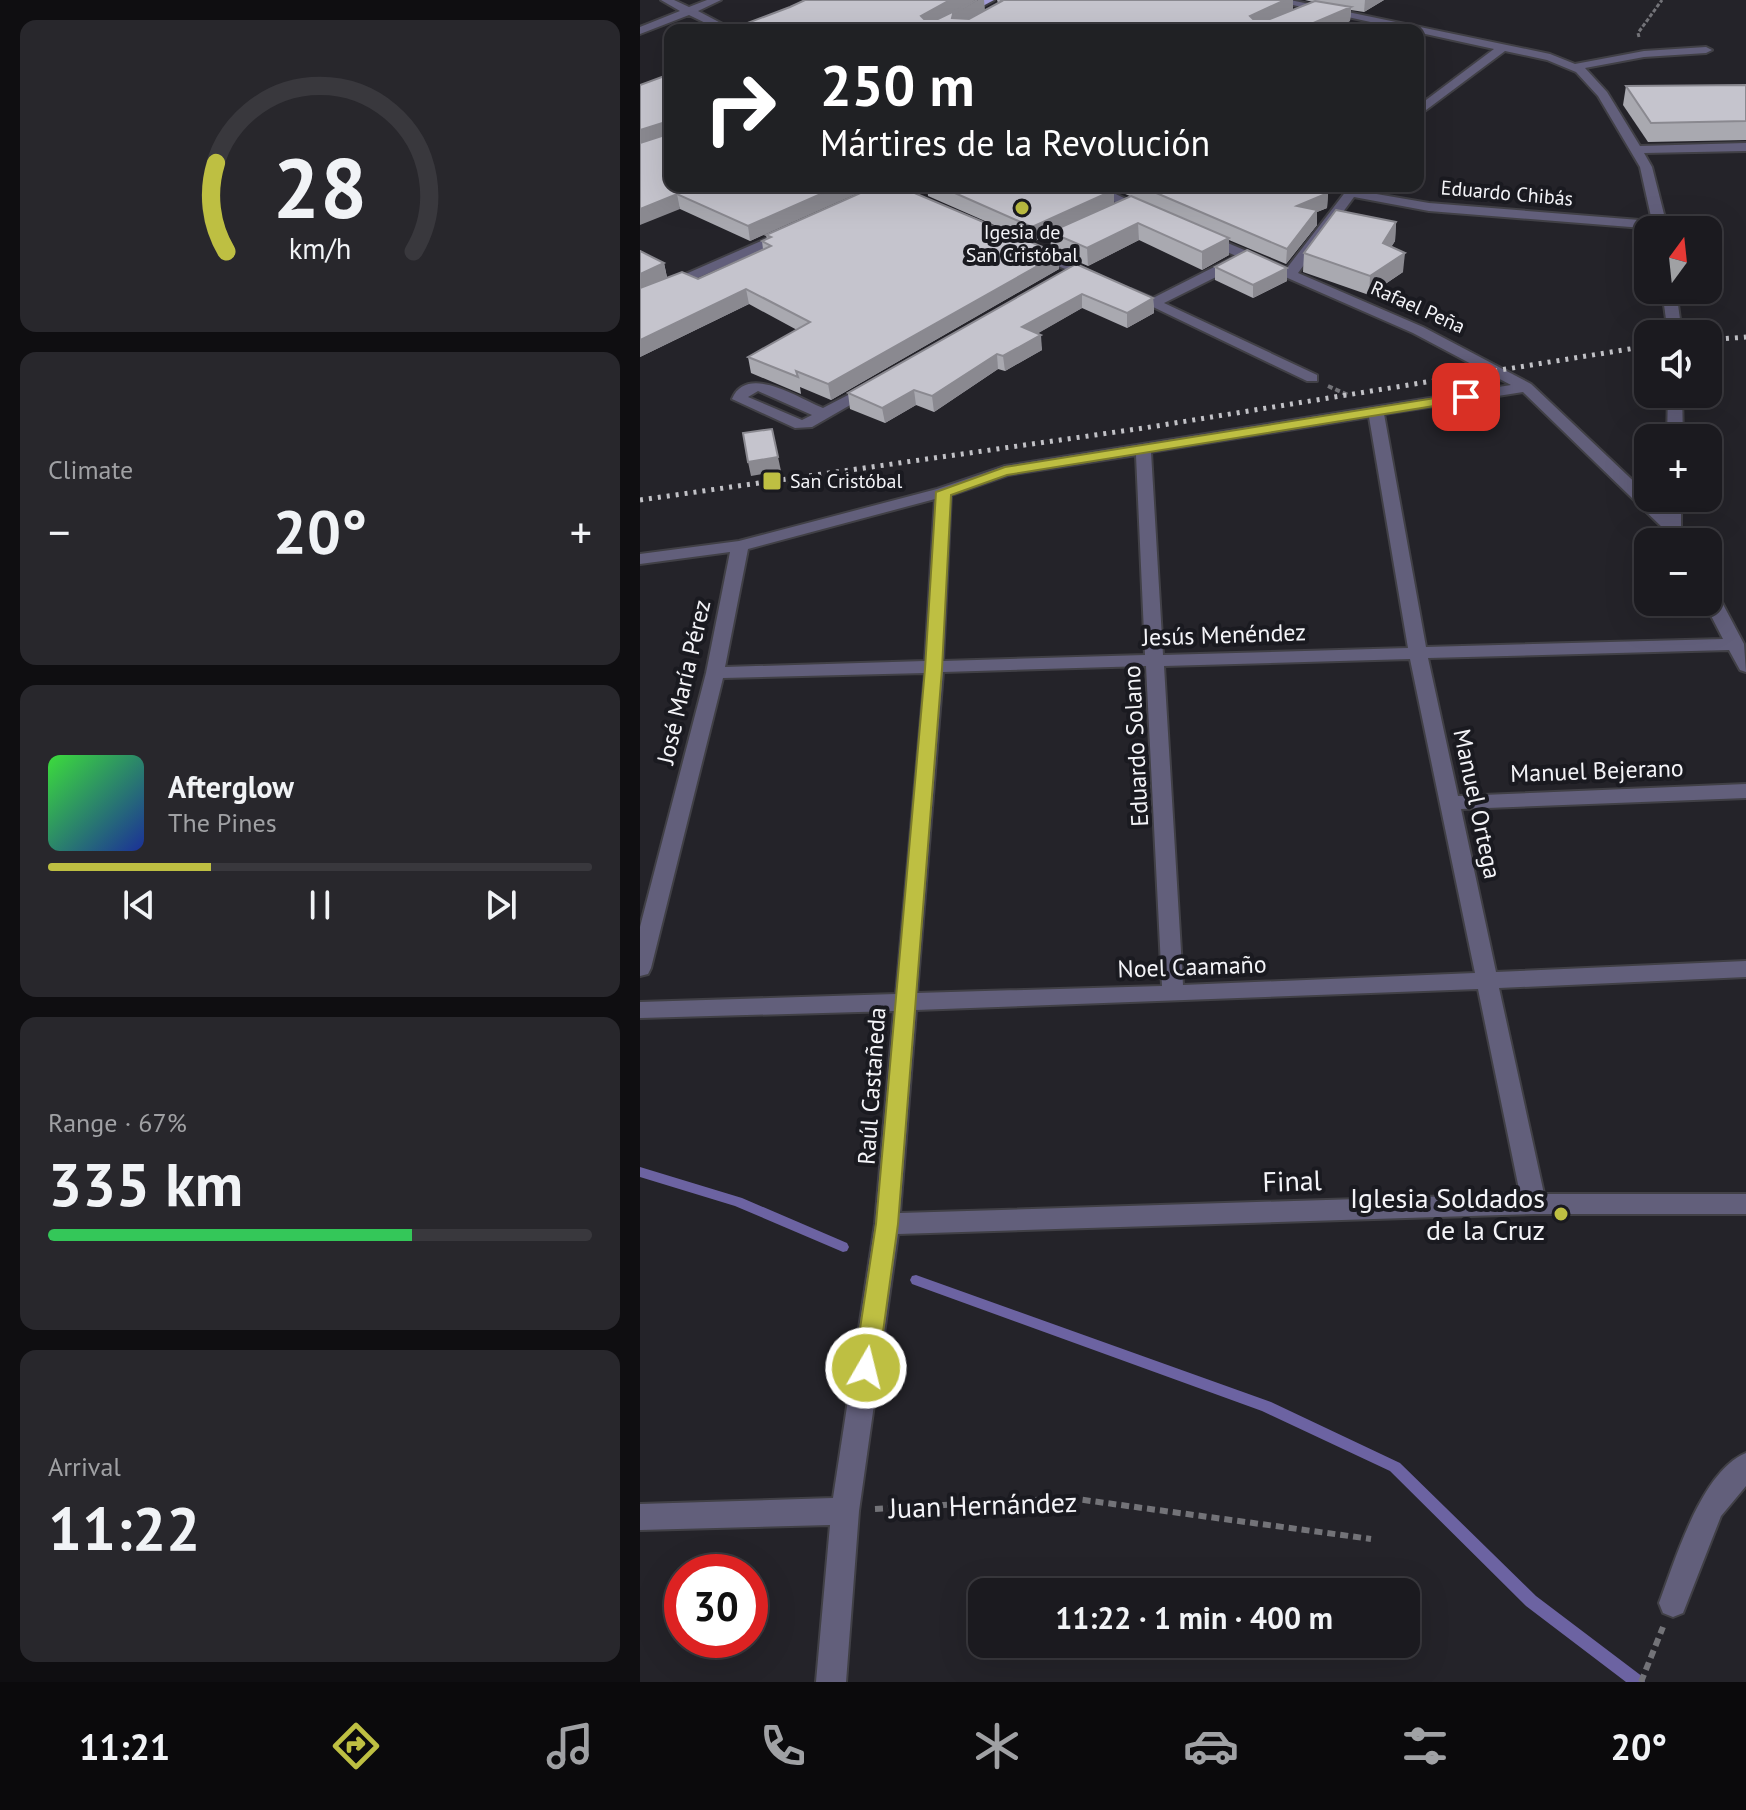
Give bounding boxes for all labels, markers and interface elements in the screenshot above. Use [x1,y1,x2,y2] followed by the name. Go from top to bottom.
[820,49,975,121] text: 250 m
[688,56,792,160] icon: right
[820,119,1210,166] text: Mártires de la Revolución
[273,133,367,241] text: 28
[1440,174,1574,212] street label: Eduardo Chibás
[1013,199,1031,217] marker: Igesia de San Cristóbal
[1634,216,1722,304] north arrow
[1634,216,1722,616] map controls
[966,219,1078,268] place label: Igesia de San Cristóbal
[289,230,351,267] text: km/h
[1367,275,1469,339] street label: Rafael Peña
[1634,320,1722,408] button: sound
[1432,363,1500,431] pin
[1444,375,1488,419] icon: arrive
[1634,424,1722,512] button: +
[48,453,133,486] text: Climate
[790,468,902,494] place label: San Cristóbal
[761,470,783,492] marker: San Cristóbal
[273,492,367,570] text: 20°
[48,503,70,560] text: −
[570,503,592,560] text: +
[1634,528,1722,616] button: −
[649,597,718,768] street label: José María Pérez
[1141,616,1306,653] street label: Jesús Menéndez
[1116,665,1155,827] street label: Eduardo Solano
[1446,726,1508,882] street label: Manuel Ortega
[1510,752,1684,789] street label: Manuel Bejerano
[168,767,294,806] text: Afterglow
[168,806,277,839] text: The Pines
[117,883,161,927] icon: previous
[298,883,342,927] icon: pause
[479,883,523,927] icon: next
[1117,948,1267,985] street label: Noel Caamaño
[851,1006,892,1166] street label: Raúl Castañeda
[48,1106,187,1139] text: Range · 67%
[48,1145,243,1223] text: 335 km
[1262,1161,1322,1200] street label: Final
[1350,1179,1545,1248] place label: Iglesia Soldados de la Cruz
[1552,1205,1570,1223] marker: Iglesia Soldados de la Cruz
[824,1326,908,1410] position arrow
[48,1450,121,1483] text: Arrival
[887,1483,1078,1526] street label: Juan Hernández
[48,1489,200,1567] text: 11:22
[664,1554,768,1658] speed limit sign: 30
[1055,1598,1333,1637] text: 11:22 · 1 min · 400 m
[328,1718,384,1774] icon: directions
[542,1718,598,1774] icon: music
[755,1718,811,1774] icon: phone
[969,1718,1025,1774] icon: climate
[1183,1718,1239,1774] icon: car
[1397,1718,1453,1774] icon: filters
[79,1723,170,1770] text: 11:21
[1610,1723,1667,1770] text: 20°

